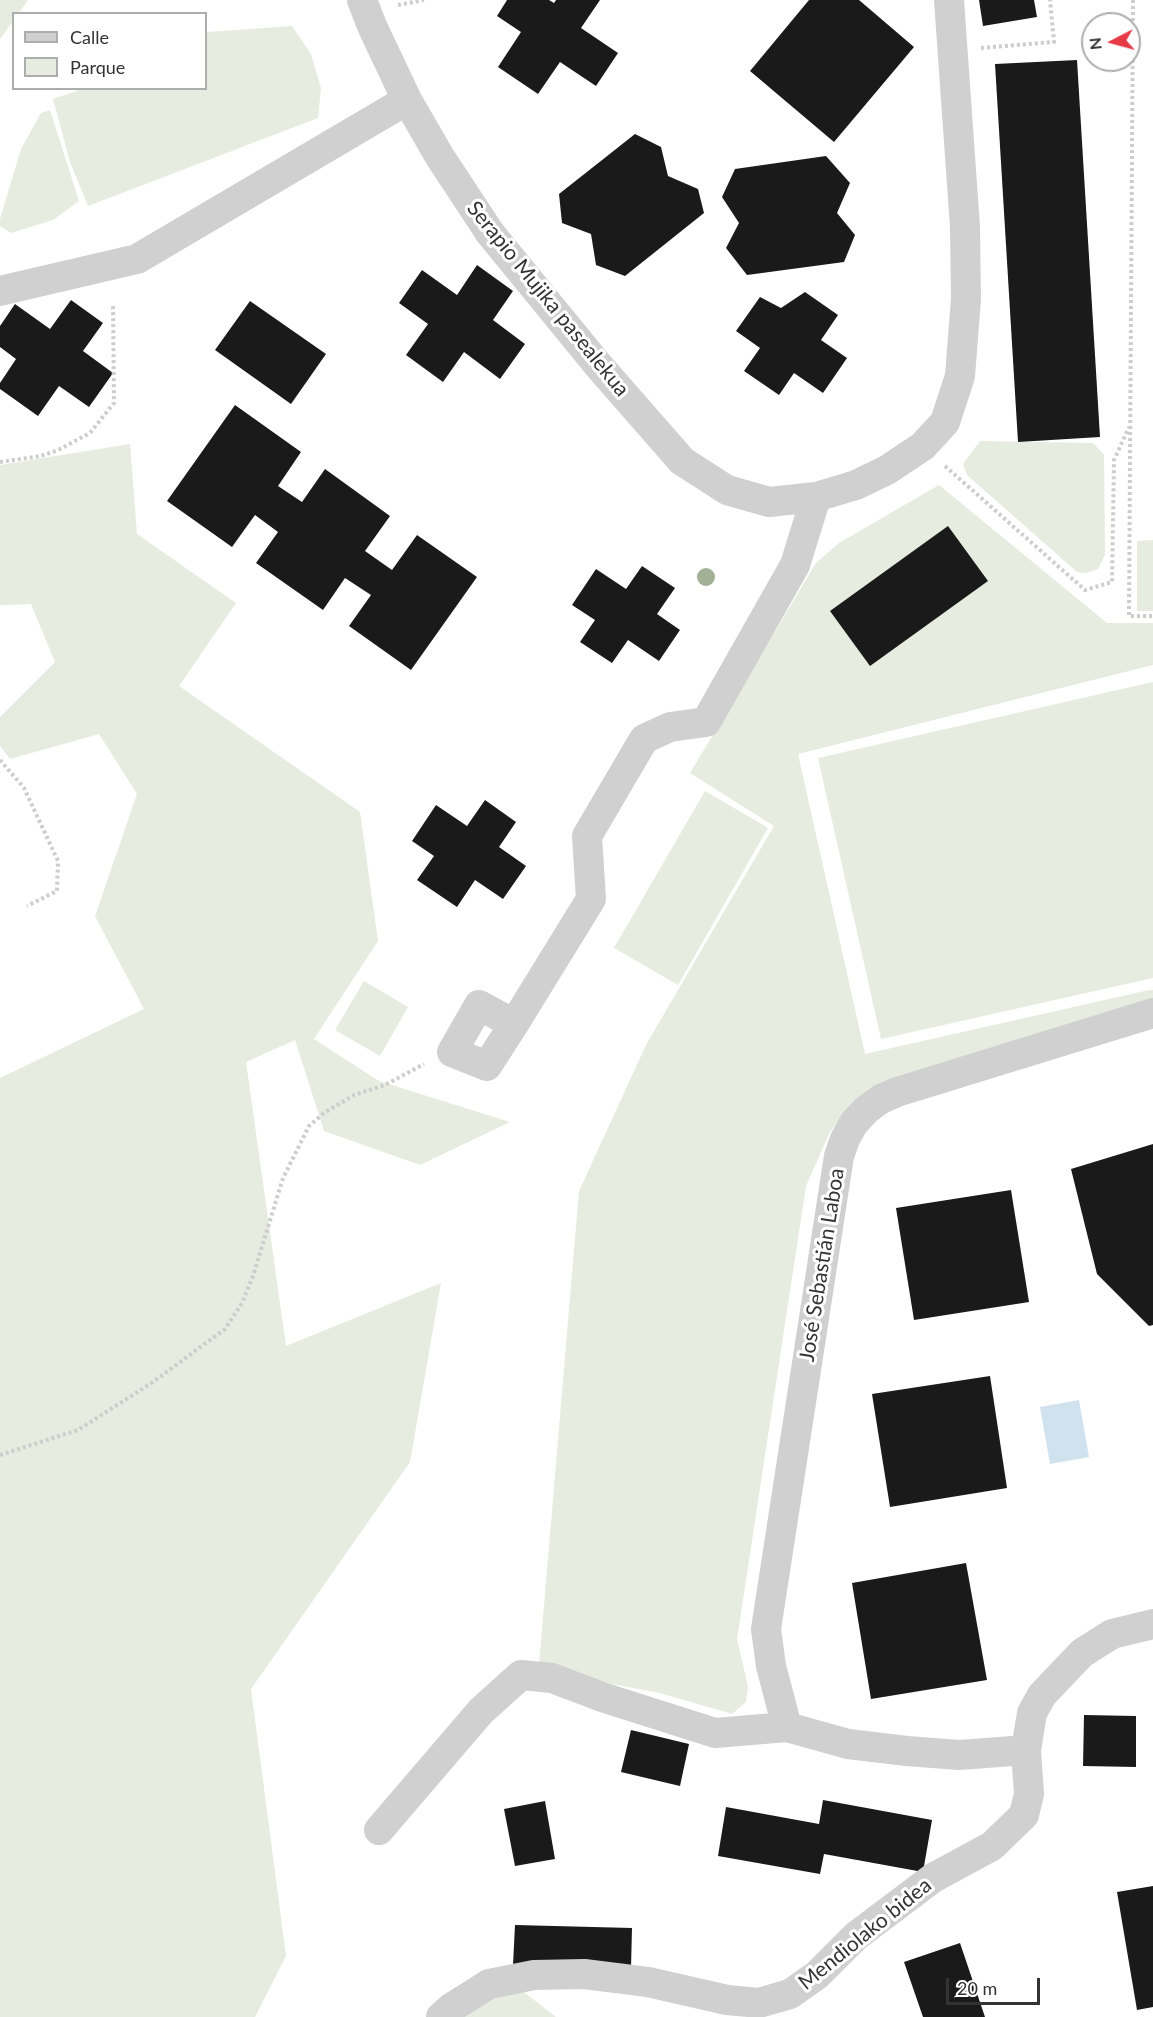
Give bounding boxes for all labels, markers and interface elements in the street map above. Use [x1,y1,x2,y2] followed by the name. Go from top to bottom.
[12,12,207,90] legend
[1081,12,1141,72] north arrow
[70,26,109,48] text: Calle
[1084,37,1105,51] text: N
[70,56,125,78] text: Parque
[462,196,634,402] street label: Serapio Mujika pasealekua
[794,1167,850,1363] street label: José Sebastián Laboa
[794,1873,936,1995] street label: Mendiolako bidea
[949,1966,1044,2004] scale bar
[957,1977,997,1999] text: 20 m

